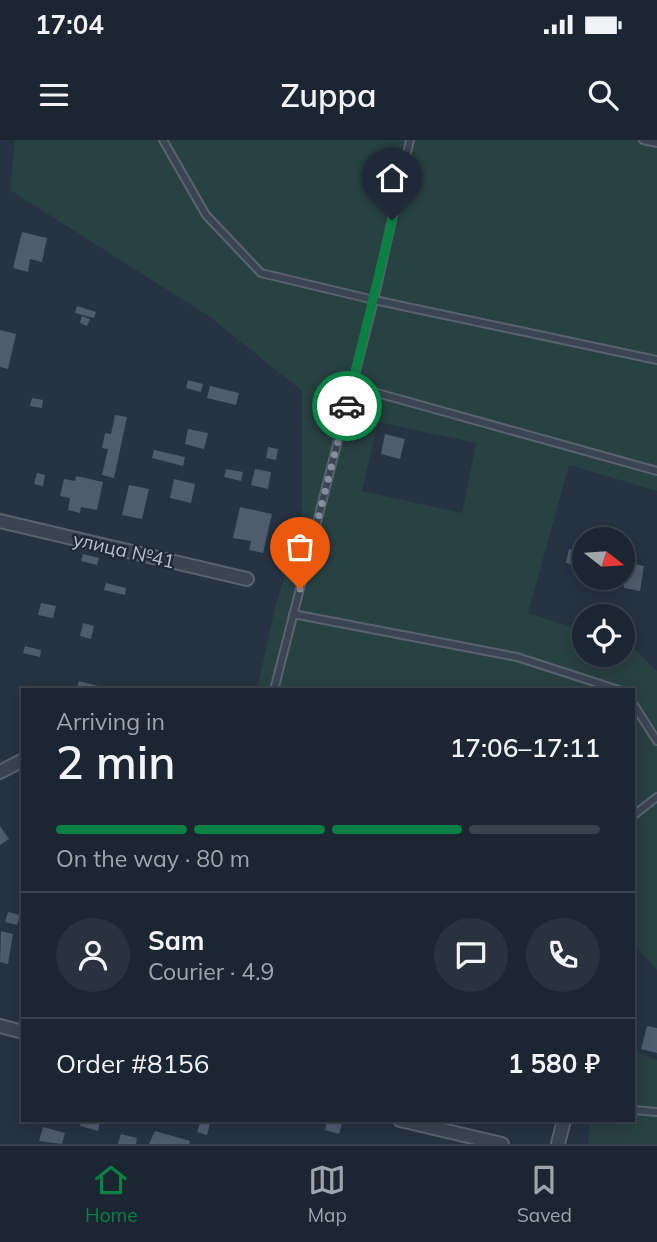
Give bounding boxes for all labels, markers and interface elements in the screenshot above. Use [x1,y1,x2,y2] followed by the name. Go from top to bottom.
[35,8,104,41] text: 17:04
[280,75,377,115] text: Zuppa
[35,76,73,114] icon: menu
[584,76,622,114] icon: search
[362,148,422,220] pin
[373,159,411,197] icon: home
[312,371,382,441] courier
[328,387,366,425] icon: car
[270,517,330,589] pin
[71,527,177,573] street label: улица №41
[572,527,635,590] north arrow
[572,527,635,667] map controls
[281,528,319,566] icon: bag
[572,604,635,667] button: locate
[56,707,165,736] text: Arriving in
[450,731,600,764] text: 17:06–17:11
[56,733,175,791] text: 2 min
[56,844,250,873] text: On the way · 80 m
[56,918,130,992] button: person
[434,918,508,992] button: chat
[526,918,600,992] button: phone
[148,924,204,957] text: Sam
[148,957,274,986] text: Courier · 4.9
[56,1047,209,1080] text: Order #8156
[508,1047,600,1080] text: 1 580 ₽
[85,1161,138,1227] tab: Home
[308,1161,347,1227] tab: Map
[517,1161,572,1227] tab: Saved

